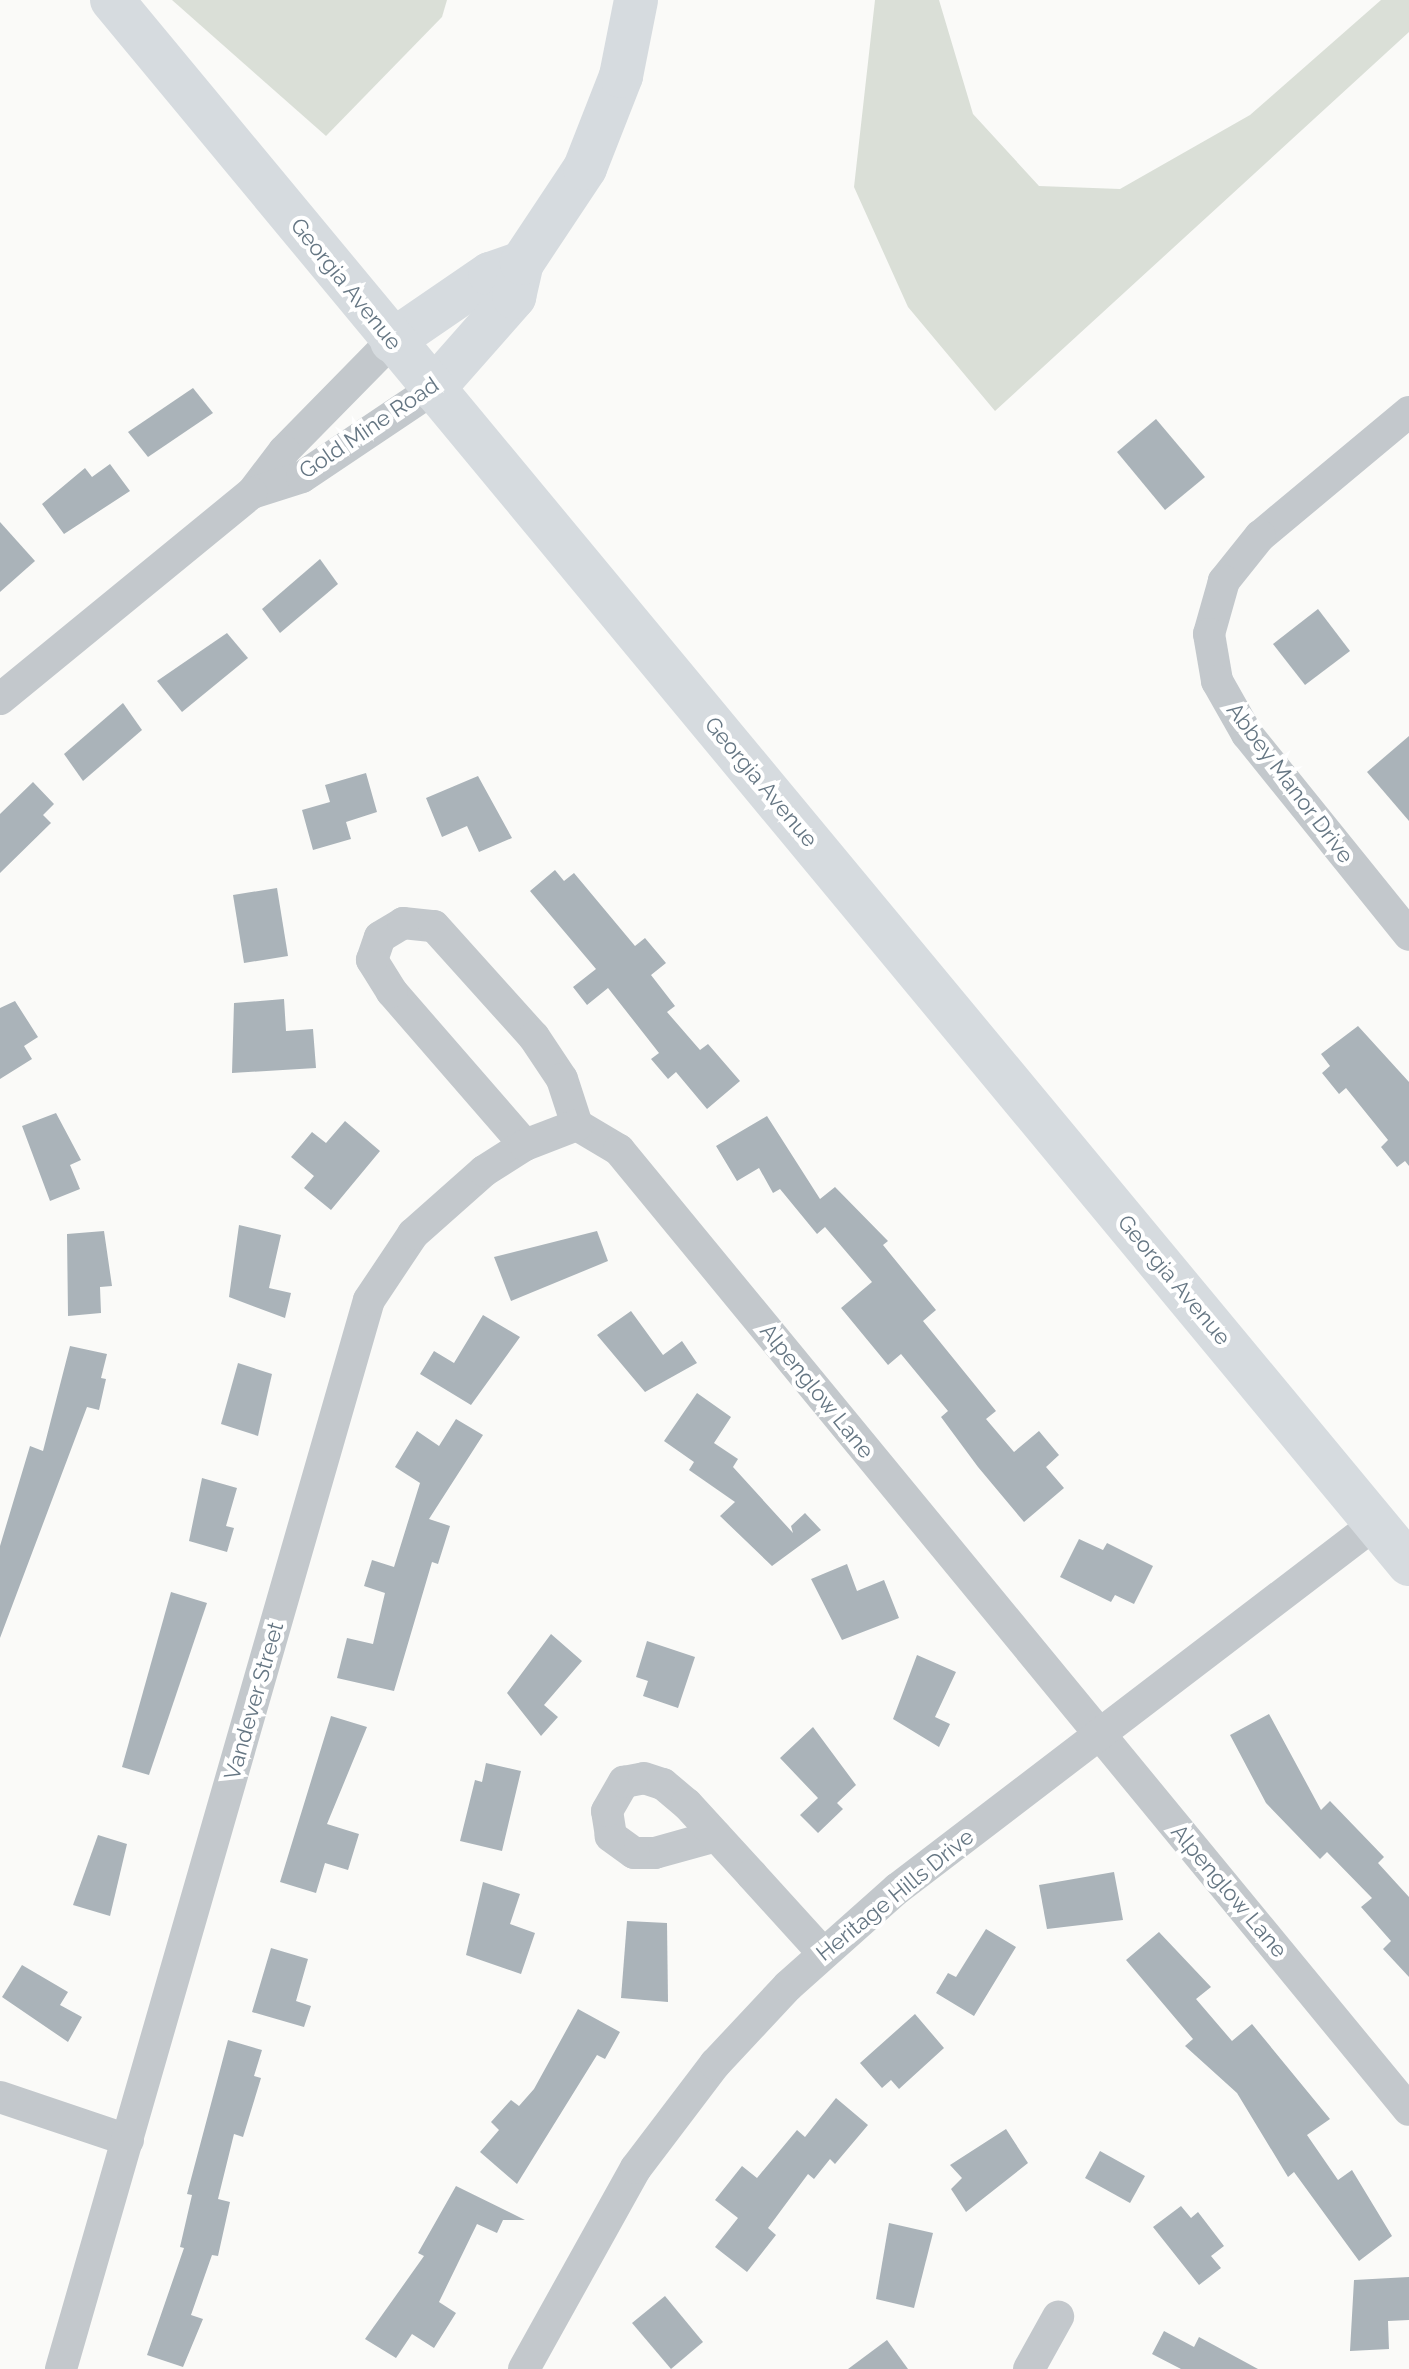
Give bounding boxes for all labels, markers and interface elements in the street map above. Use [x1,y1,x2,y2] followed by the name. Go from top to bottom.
[285,213,407,355] street label: Georgia Avenue
[294,372,444,484] street label: Gold Mine Road
[1221,697,1359,869] street label: Abbey Manor Drive
[699,711,823,853] street label: Georgia Avenue
[1112,1209,1236,1351] street label: Georgia Avenue
[754,1318,880,1464] street label: Alpenglow Lane
[219,1619,289,1783] street label: Vandever Street
[1165,1819,1293,1963] street label: Alpenglow Lane
[811,1823,979,1967] street label: Heritage Hills Drive

